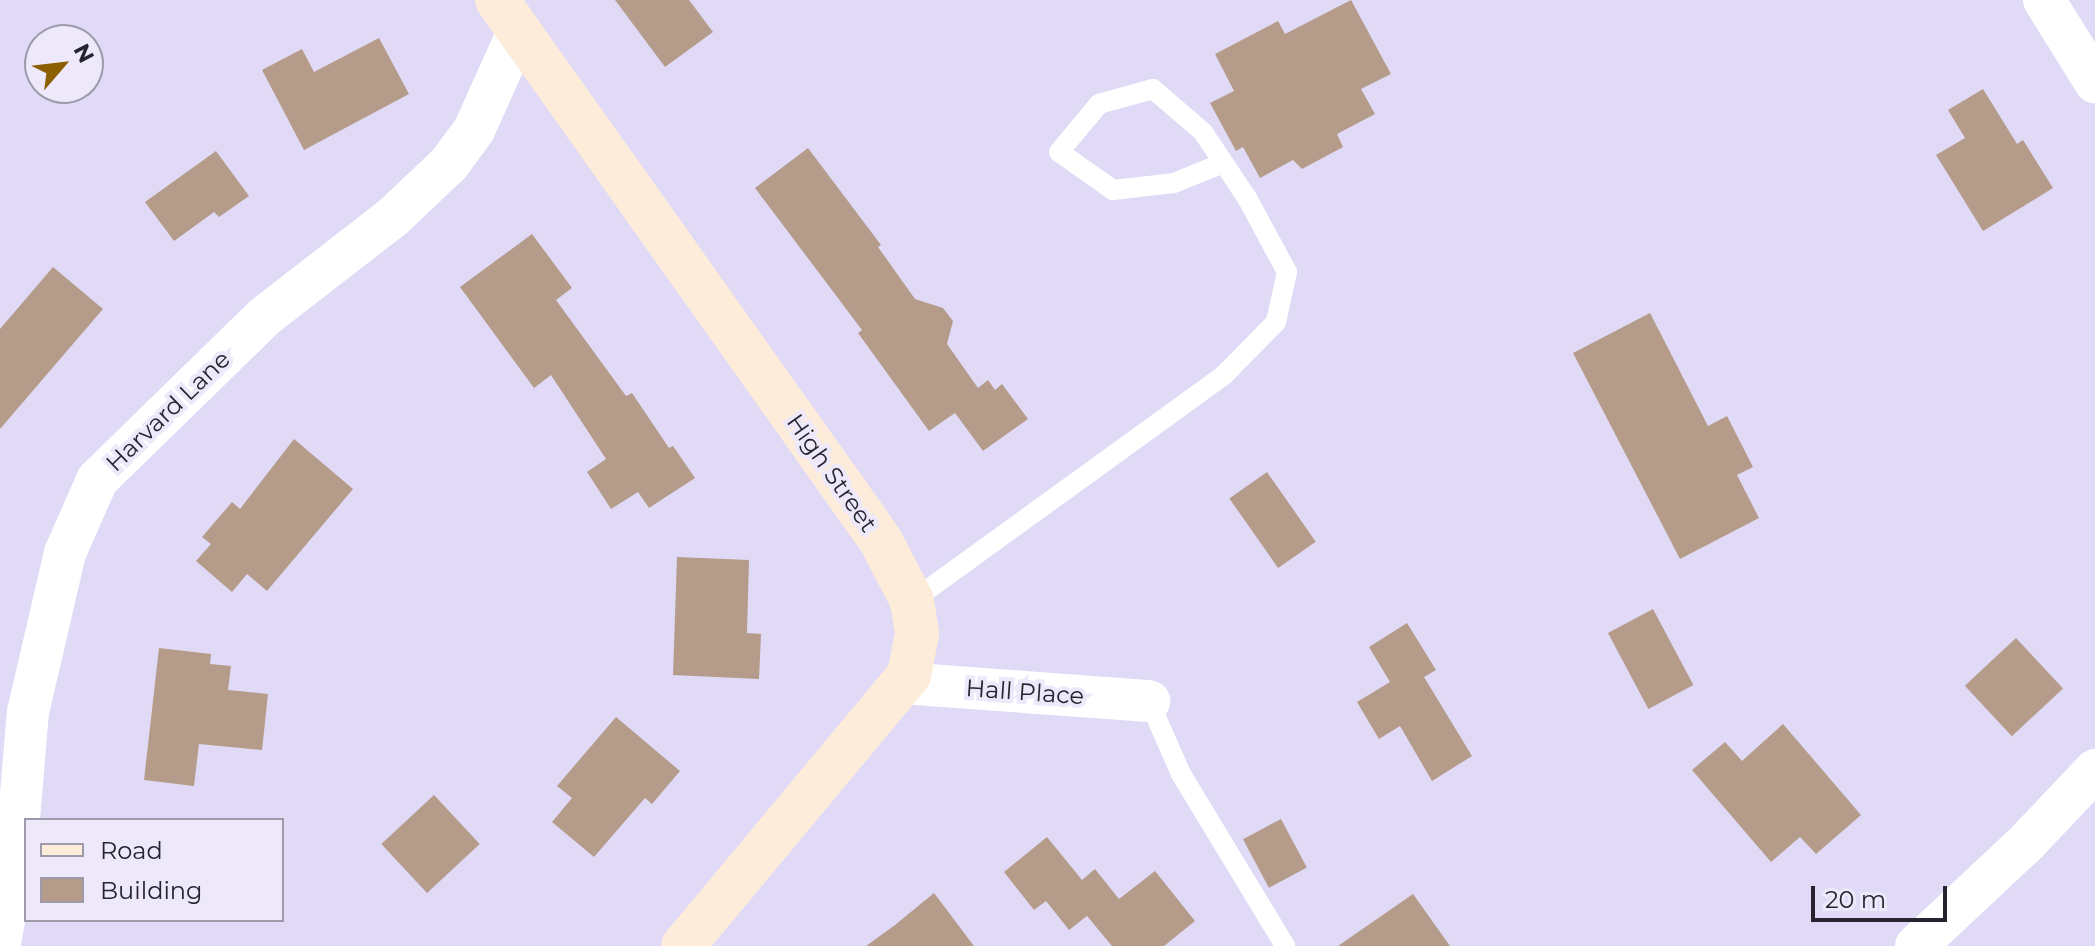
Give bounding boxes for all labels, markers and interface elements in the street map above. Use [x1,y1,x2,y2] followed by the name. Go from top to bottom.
[24,24,104,104] north arrow
[68,39,100,68] text: N
[100,345,236,477] street label: Harvard Lane
[781,408,883,538] street label: High Street
[965,674,1085,710] street label: Hall Place
[24,818,284,922] legend
[100,836,163,865] text: Road
[1815,870,1951,920] scale bar
[100,876,203,905] text: Building
[1825,885,1886,914] text: 20 m

